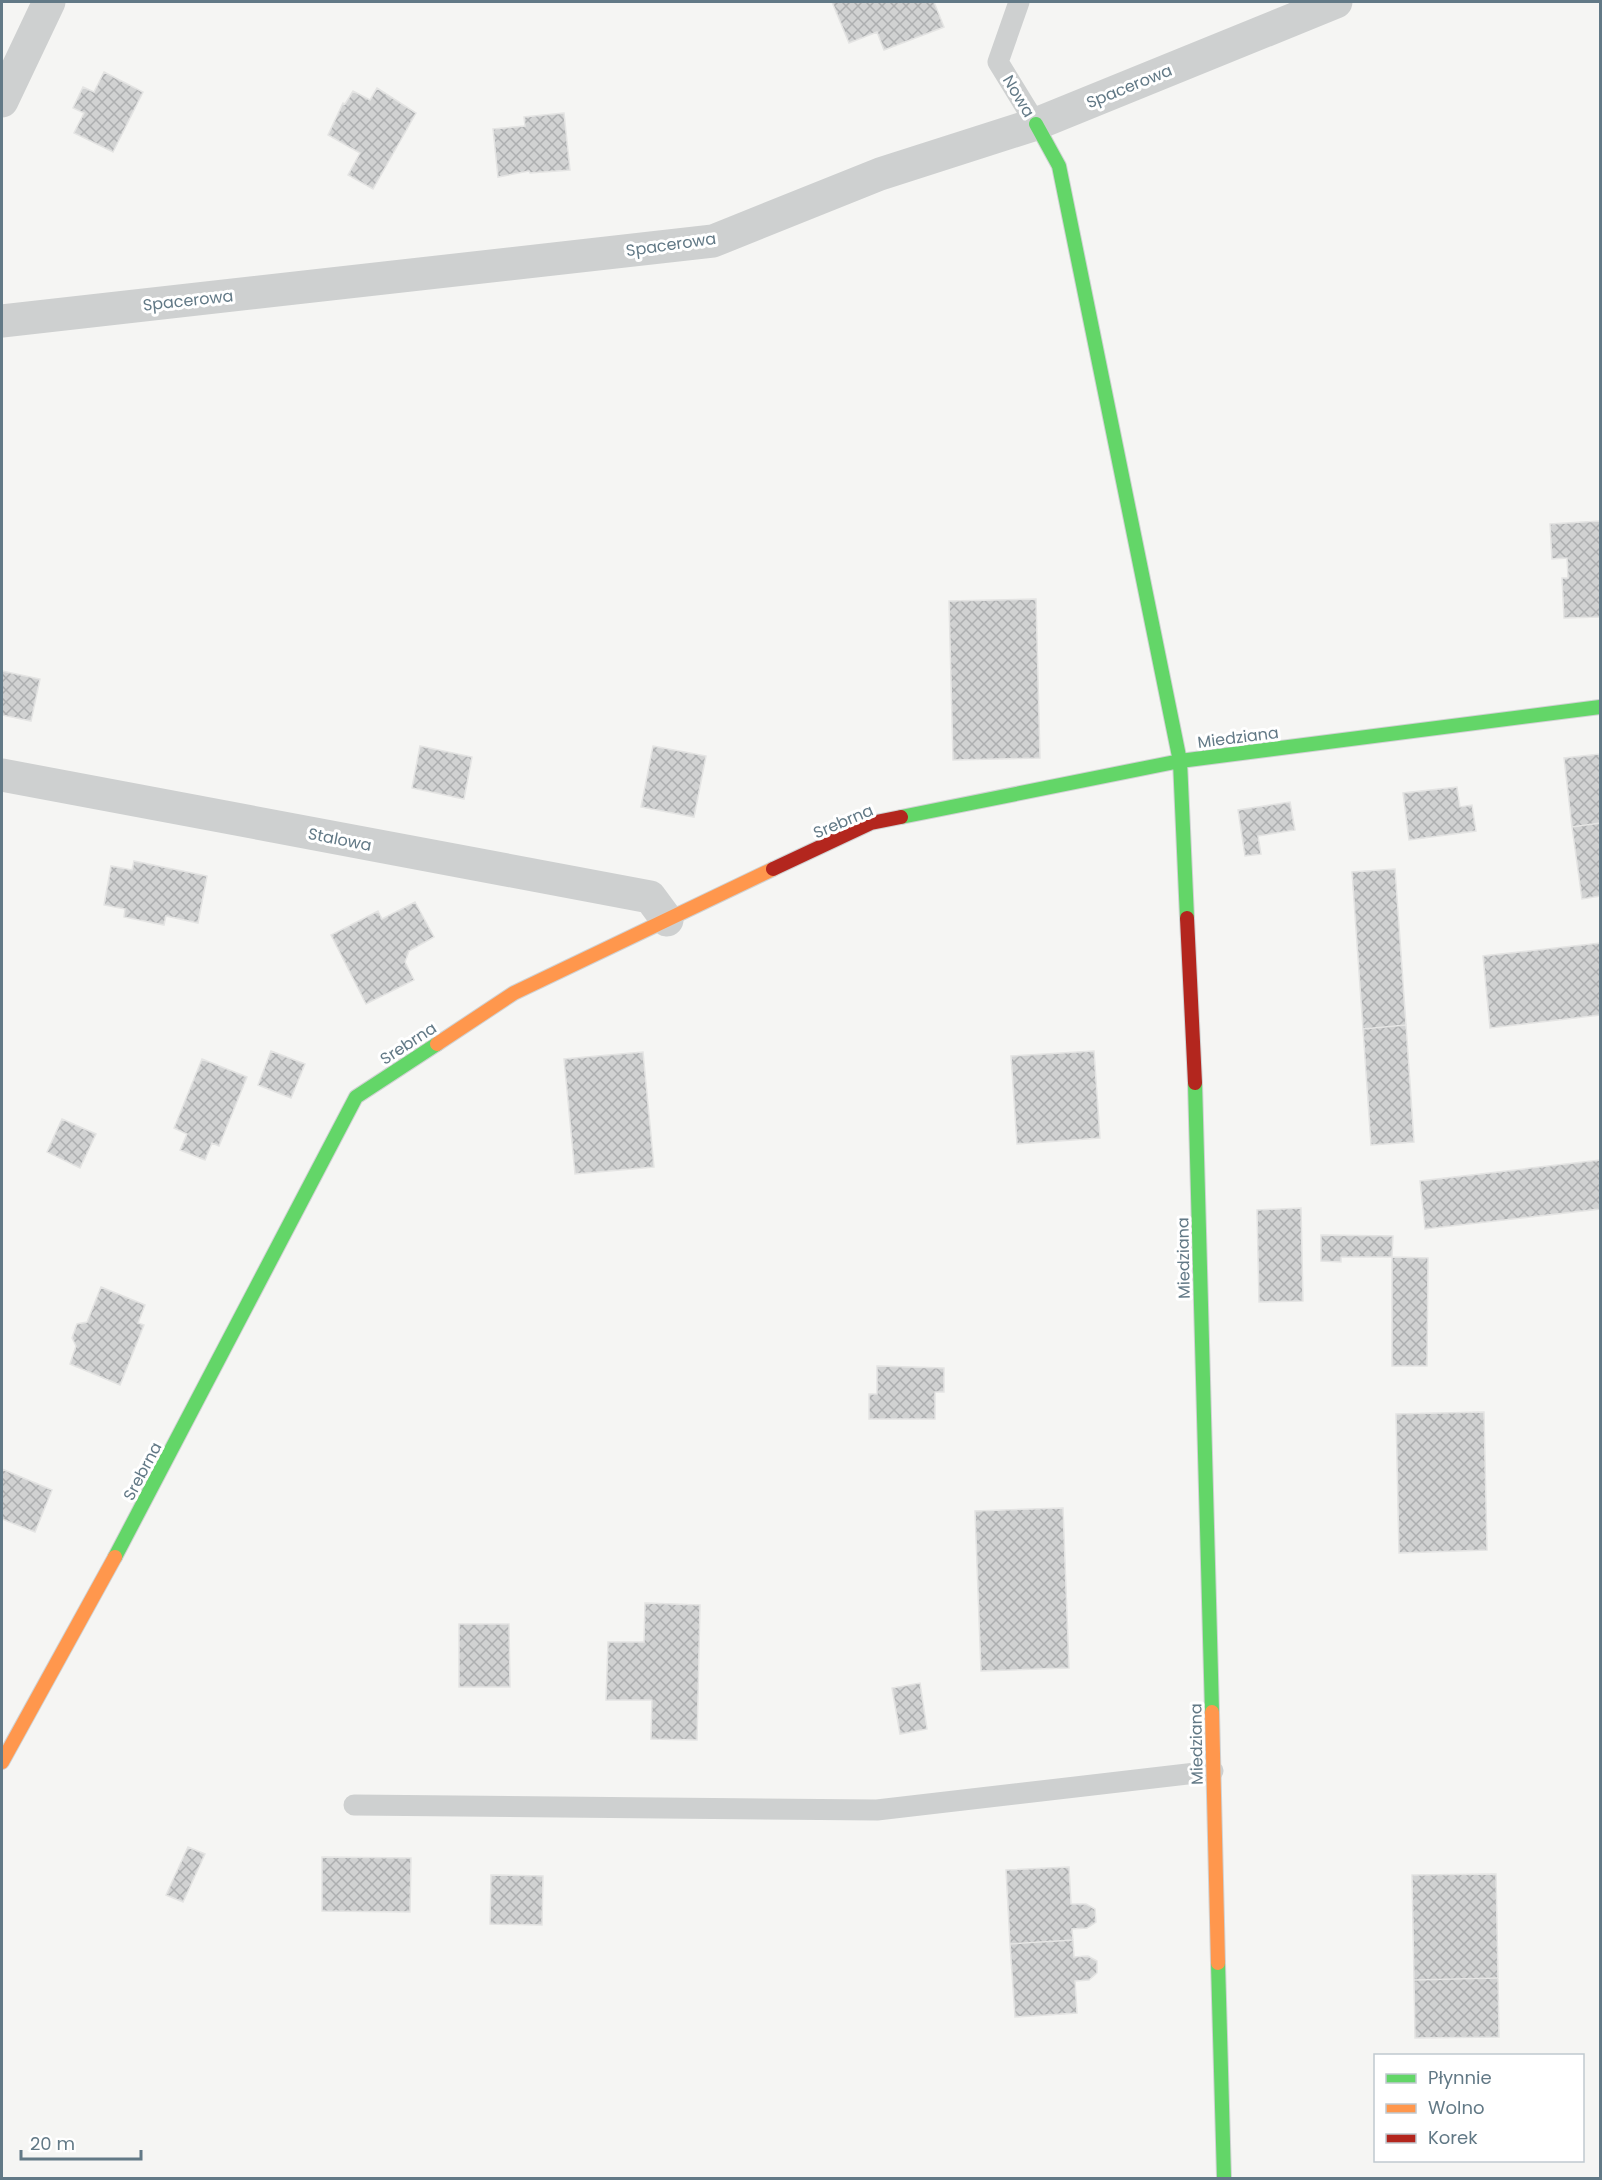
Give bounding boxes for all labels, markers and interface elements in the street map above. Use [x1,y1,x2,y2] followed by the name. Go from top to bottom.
[1083,59,1176,114] street label: Spacerowa
[997,71,1040,122] street label: Nowa
[625,227,718,262] street label: Spacerowa
[142,284,234,317] street label: Spacerowa
[1196,721,1280,754] street label: Miedziana
[810,799,877,844] street label: Srebrna
[306,822,374,857] street label: Stalowa
[376,1017,441,1070] street label: Srebrna
[1171,1217,1196,1299] street label: Miedziana
[117,1438,167,1505] street label: Srebrna
[1184,1703,1209,1785] street label: Miedziana
[1374,2054,1584,2162] legend
[1428,2065,1492,2090] text: Płynnie
[1428,2095,1485,2120] text: Wolno
[21,2123,141,2161] scale bar
[1428,2125,1478,2150] text: Korek
[30,2131,75,2156] text: 20 m

